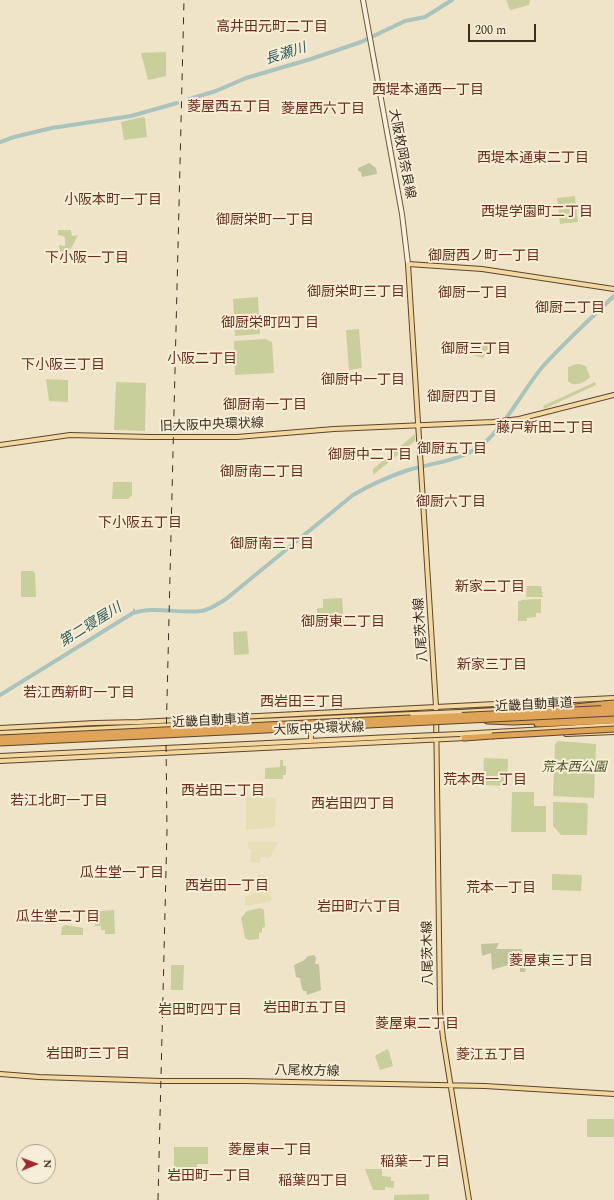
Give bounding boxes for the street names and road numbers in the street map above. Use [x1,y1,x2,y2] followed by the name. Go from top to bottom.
[385,108,417,200] street label: 大阪枚岡奈良線
[160,416,264,436] street label: 旧大阪中央環状線
[412,597,432,663] street label: 八尾茨木線
[495,696,573,716] street label: 近畿自動車道
[172,712,250,732] street label: 近畿自動車道
[273,721,365,739] street label: 大阪中央環状線
[421,920,437,986] street label: 八尾茨木線
[274,1064,340,1080] street label: 八尾枚方線

